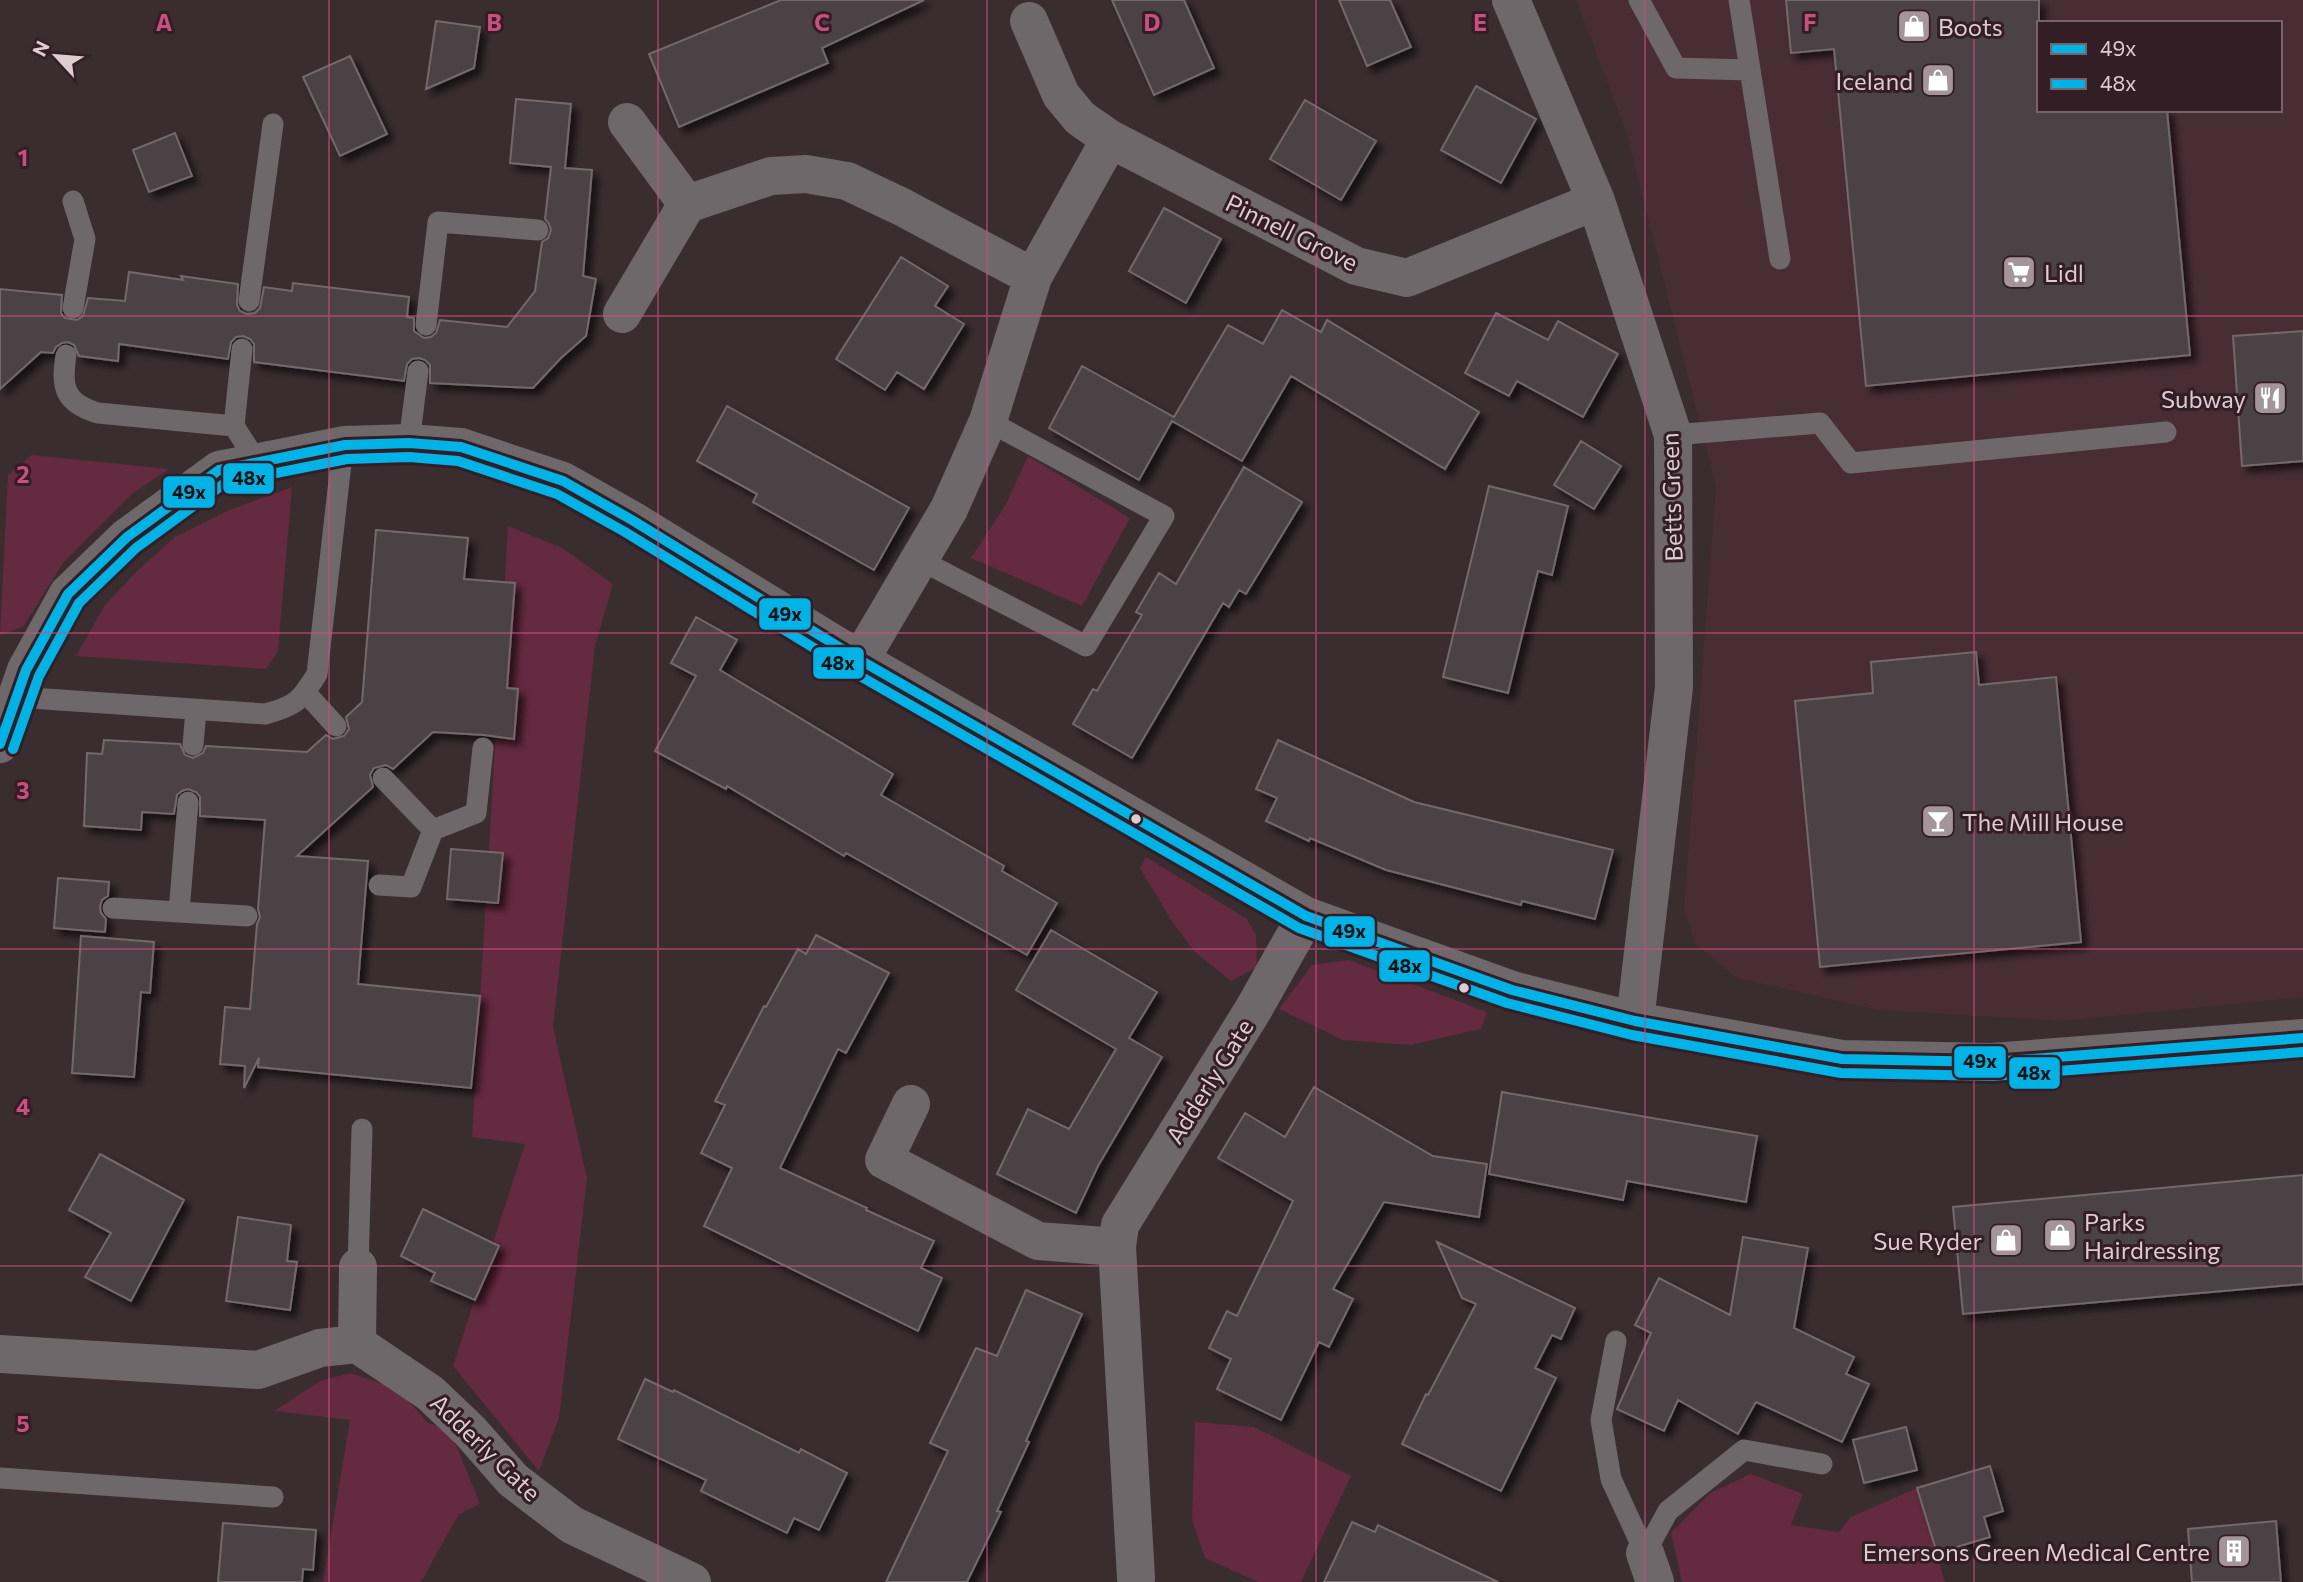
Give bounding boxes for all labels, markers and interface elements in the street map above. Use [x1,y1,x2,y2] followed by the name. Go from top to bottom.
[1895,7,1933,45] shop icon: Boots
[156,8,173,36] text: A
[486,8,502,36] text: B
[814,8,830,36] text: C
[1144,8,1161,36] text: D
[1473,8,1487,36] text: E
[1803,8,1817,36] text: F
[1938,12,2003,41] place label: Boots
[21,21,91,91] north arrow
[2037,21,2282,112] legend
[2100,35,2137,60] text: 49x
[27,37,54,60] text: N
[1919,61,1957,99] shop icon: Iceland
[1836,66,1913,95] place label: Iceland
[2100,70,2137,95] text: 48x
[18,143,28,171] text: 1
[1221,188,1363,276] street label: Pinnell Grove
[2000,253,2038,291] supermarket icon: Lidl
[2044,258,2084,287] place label: Lidl
[2251,379,2289,417] restaurant icon: Subway
[2161,384,2246,413] place label: Subway
[1654,432,1688,562] street label: Betts Green
[16,460,30,488] text: 2
[222,462,275,495] line badge: 48x
[232,466,266,489] text: 48x
[162,475,216,509] line badge: 49x
[172,480,206,503] text: 49x
[758,597,812,631] line badge: 49x
[768,602,802,625] text: 49x
[812,646,865,680] line badge: 48x
[821,651,855,674] text: 48x
[16,776,30,804] text: 3
[1919,802,1957,840] bar icon: The Mill House
[1962,807,2124,836] place label: The Mill House
[1129,812,1143,826] unlabelled marker
[1323,915,1376,948] line badge: 49x
[1332,919,1366,942] text: 49x
[1378,949,1431,983] line badge: 48x
[1388,954,1422,977] text: 48x
[1457,981,1471,995] unlabelled marker
[1159,1013,1259,1149] street label: Adderly Gate
[1953,1045,2007,1079] line badge: 49x
[1963,1049,1997,1072] text: 49x
[2008,1056,2061,1090] line badge: 48x
[2017,1061,2051,1084] text: 48x
[16,1092,30,1120] text: 4
[2084,1207,2220,1264] place label: Parks Hairdressing
[2041,1216,2079,1254] shop icon: Parks Hairdressing
[1987,1221,2025,1259] shop icon: Sue Ryder
[1873,1226,1982,1255] place label: Sue Ryder
[425,1387,547,1507] street label: Adderly Gate
[16,1409,30,1437] text: 5
[2215,1532,2253,1570] building icon: Emersons Green Medical Centre
[1863,1537,2210,1566] place label: Emersons Green Medical Centre

